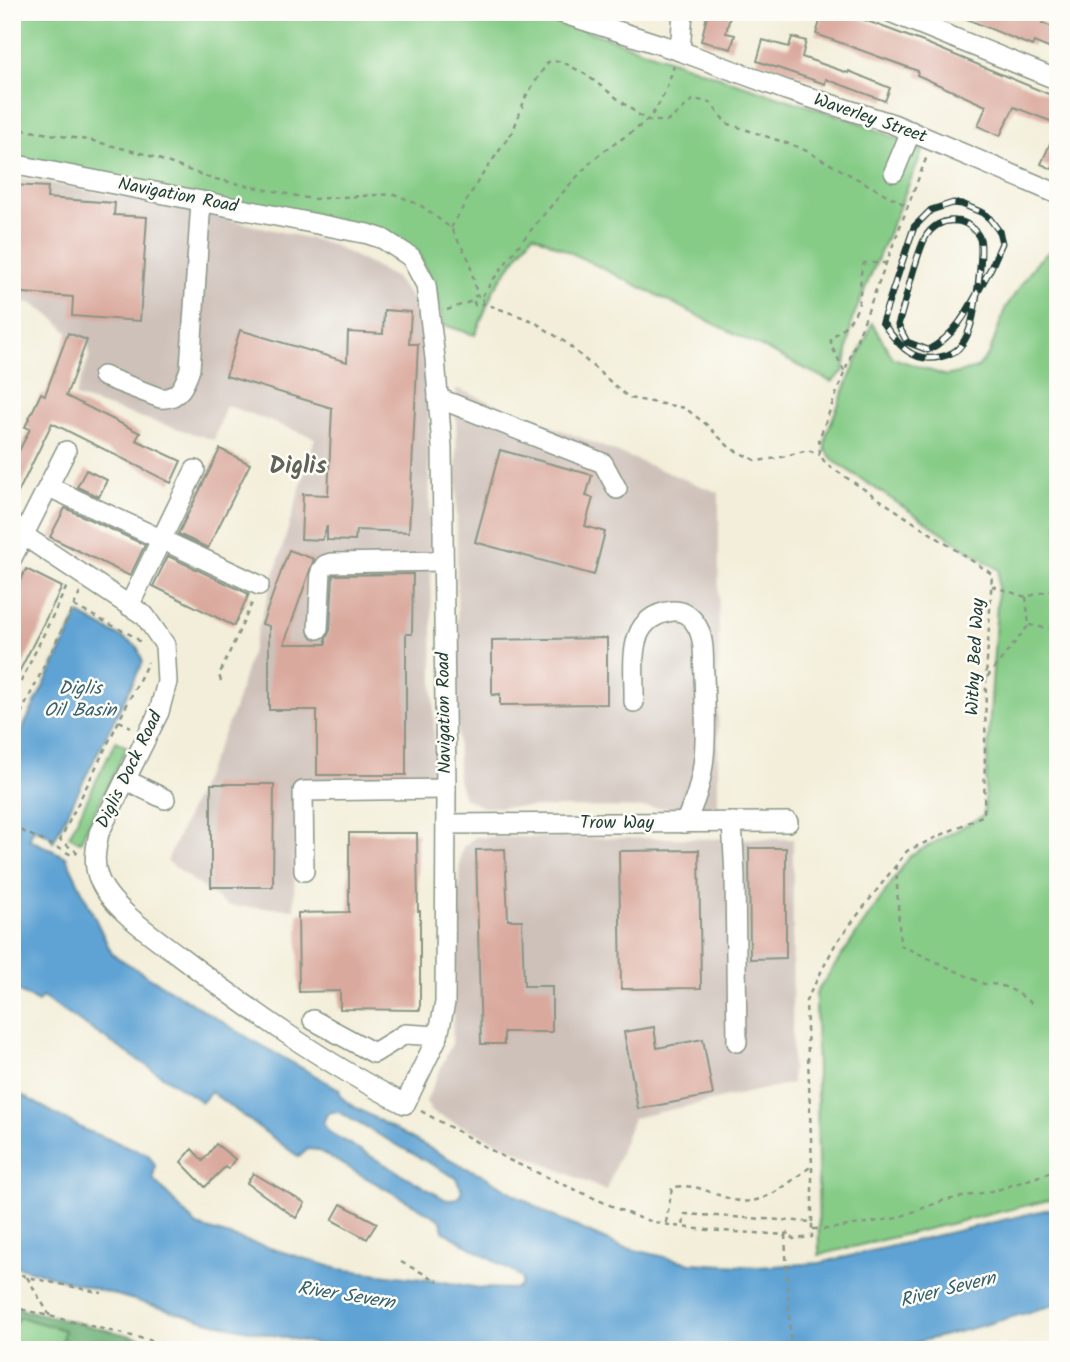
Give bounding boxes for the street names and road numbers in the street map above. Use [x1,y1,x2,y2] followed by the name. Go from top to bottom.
[809,86,931,152] street label: Waverley Street
[115,170,242,222] street label: Navigation Road
[958,597,994,716] street label: Withy Bed Way
[429,651,461,774] street label: Navigation Road
[89,705,171,834] street label: Diglis Dock Road
[580,809,655,838] street label: Trow Way

